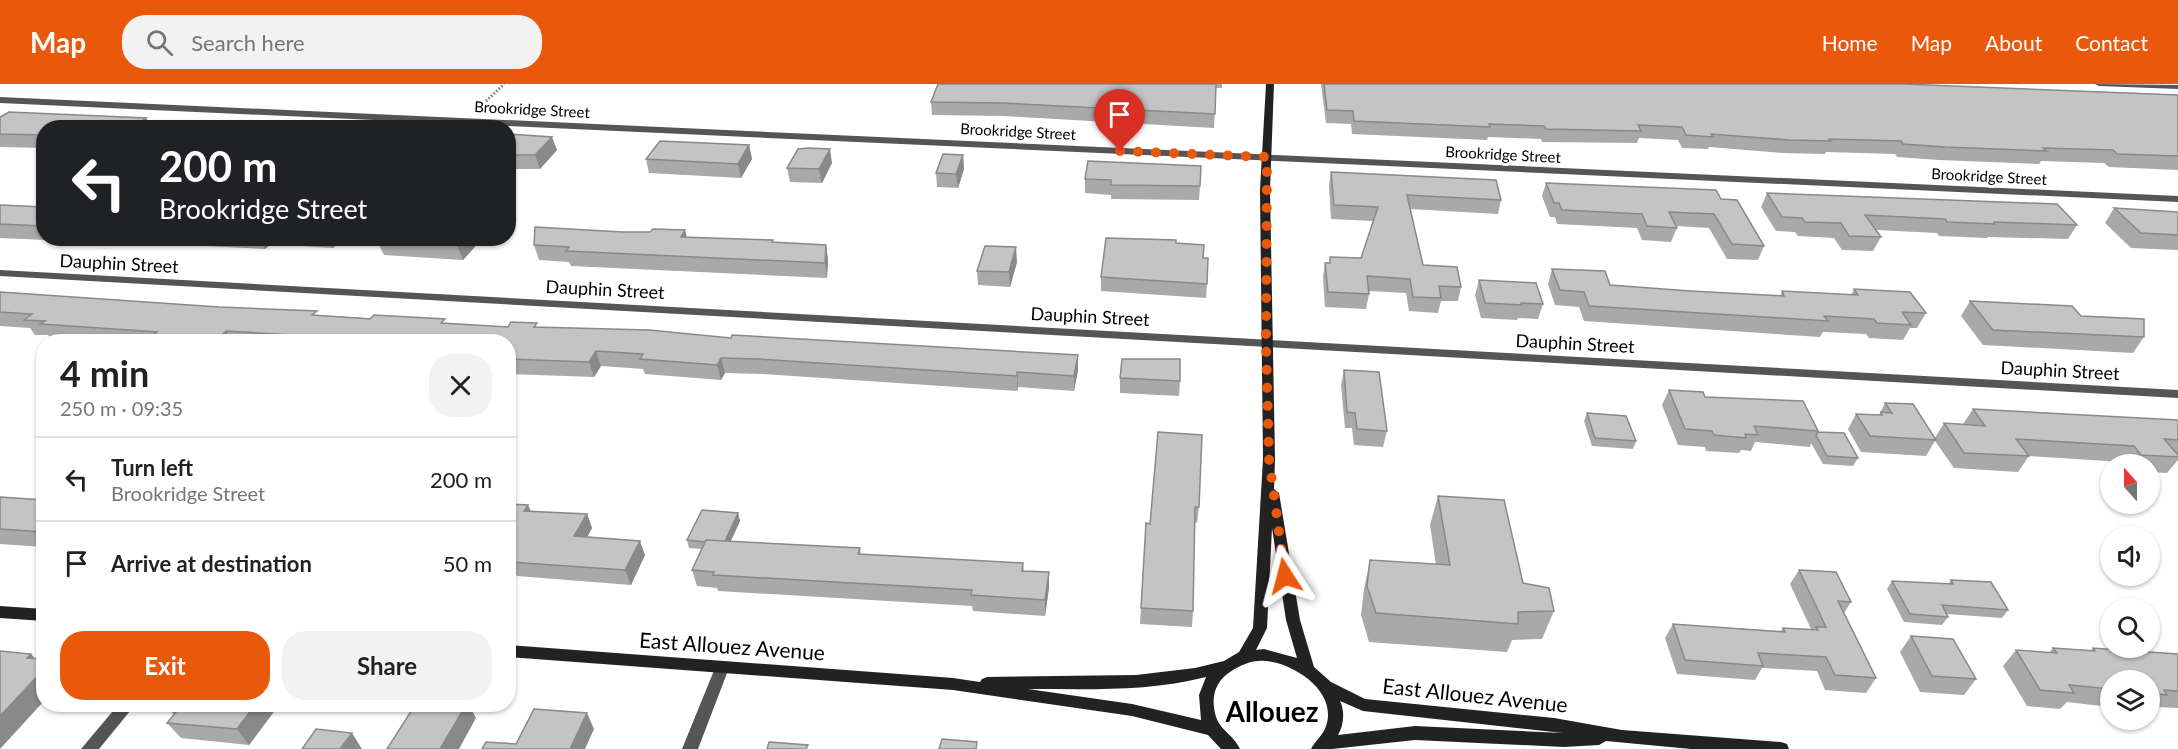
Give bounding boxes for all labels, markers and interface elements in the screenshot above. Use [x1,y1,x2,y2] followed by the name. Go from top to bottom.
[122,15,542,69] search box
[30,25,86,59] text: Map
[143,26,176,59] icon: search
[191,29,305,56] text: Search here
[1822,30,1878,55] text: Home
[1911,30,1952,55] text: Map
[1985,30,2042,55] text: About
[2075,30,2148,55] text: Contact
[1094,89,1145,151] pin
[474,97,591,121] street label: Brookridge Street
[1103,98,1136,131] icon: arrive
[960,119,1077,143] street label: Brookridge Street
[159,141,277,191] text: 200 m
[1445,142,1562,166] street label: Brookridge Street
[60,144,138,222] icon: left
[1931,164,2048,188] street label: Brookridge Street
[159,192,367,225] text: Brookridge Street
[59,249,180,277] street label: Dauphin Street
[545,275,666,303] street label: Dauphin Street
[1030,302,1151,330] street label: Dauphin Street
[1515,329,1636,357] street label: Dauphin Street
[60,351,149,395] text: 4 min
[429,354,492,417] button: close
[2000,356,2121,384] street label: Dauphin Street
[60,396,183,420] text: 250 m · 09:35
[111,454,193,481] text: Turn left
[2100,454,2160,514] north arrow
[2100,454,2160,730] map controls
[60,463,93,496] icon: left
[430,466,492,493] text: 200 m
[111,481,265,505] text: Brookridge Street
[2100,526,2160,586] button: sound
[1253,544,1317,608] position arrow
[60,547,93,580] icon: arrive
[111,550,312,577] text: Arrive at destination
[443,550,492,577] text: 50 m
[2100,598,2160,658] button: search
[638,627,826,664] street label: East Allouez Avenue
[60,631,270,700] button: Exit
[282,631,492,700] button: Share
[2100,670,2160,730] button: layers
[1381,672,1569,717] street label: East Allouez Avenue
[1224,694,1319,728] district label: Allouez

